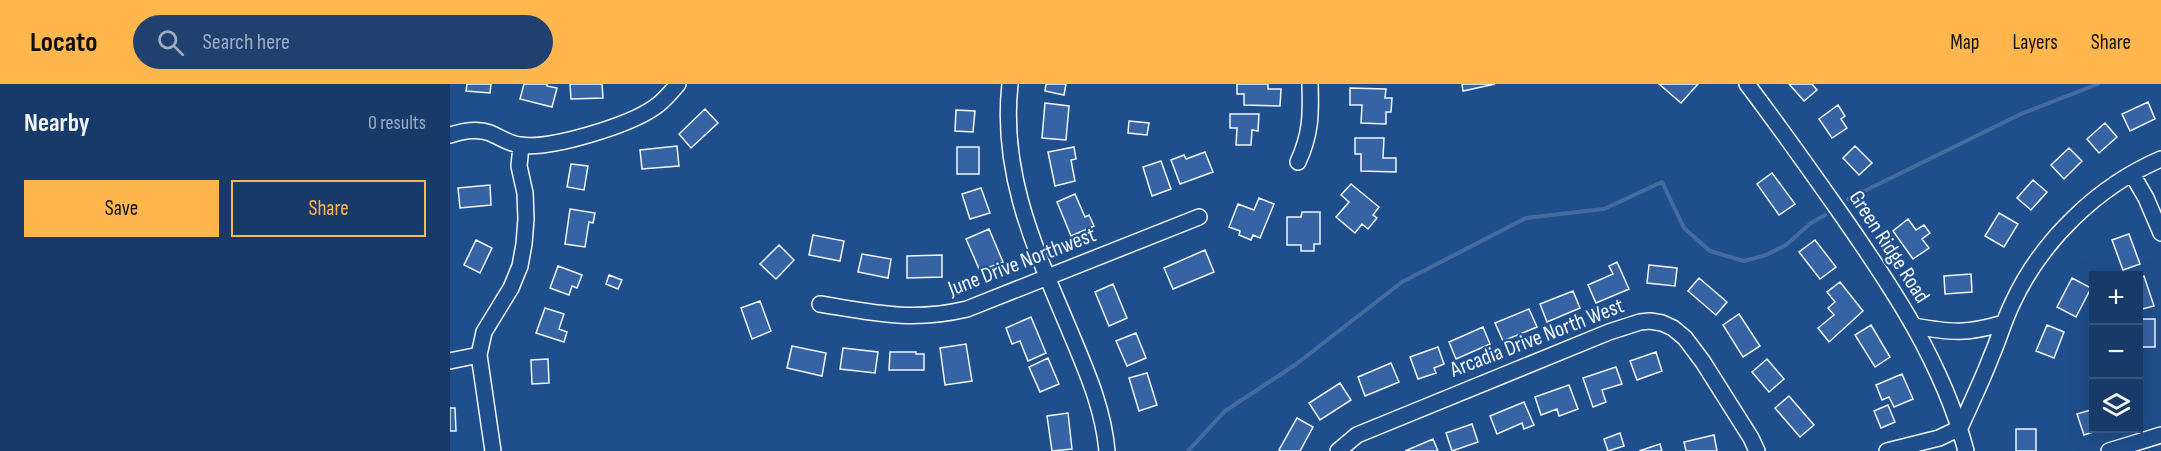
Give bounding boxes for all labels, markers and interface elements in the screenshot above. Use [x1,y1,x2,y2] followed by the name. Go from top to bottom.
[133,15,553,69] search box
[30,26,97,59] text: Locato
[154,26,187,59] icon: search
[202,29,290,56] text: Search here
[1950,30,1979,55] text: Map
[2012,30,2058,55] text: Layers
[2091,30,2131,55] text: Share
[24,108,90,139] text: Nearby
[368,111,426,135] text: 0 results
[24,180,219,237] button: Save
[231,180,426,237] button: Share
[1843,186,1935,308] street label: Green Ridge Road
[943,221,1100,303] street label: June Drive Northwest
[2089,271,2143,433] map controls
[2089,271,2143,325] button: +
[1445,292,1628,384] street label: Arcadia Drive North West
[2089,325,2143,379] button: −
[2089,379,2143,433] button: layers

